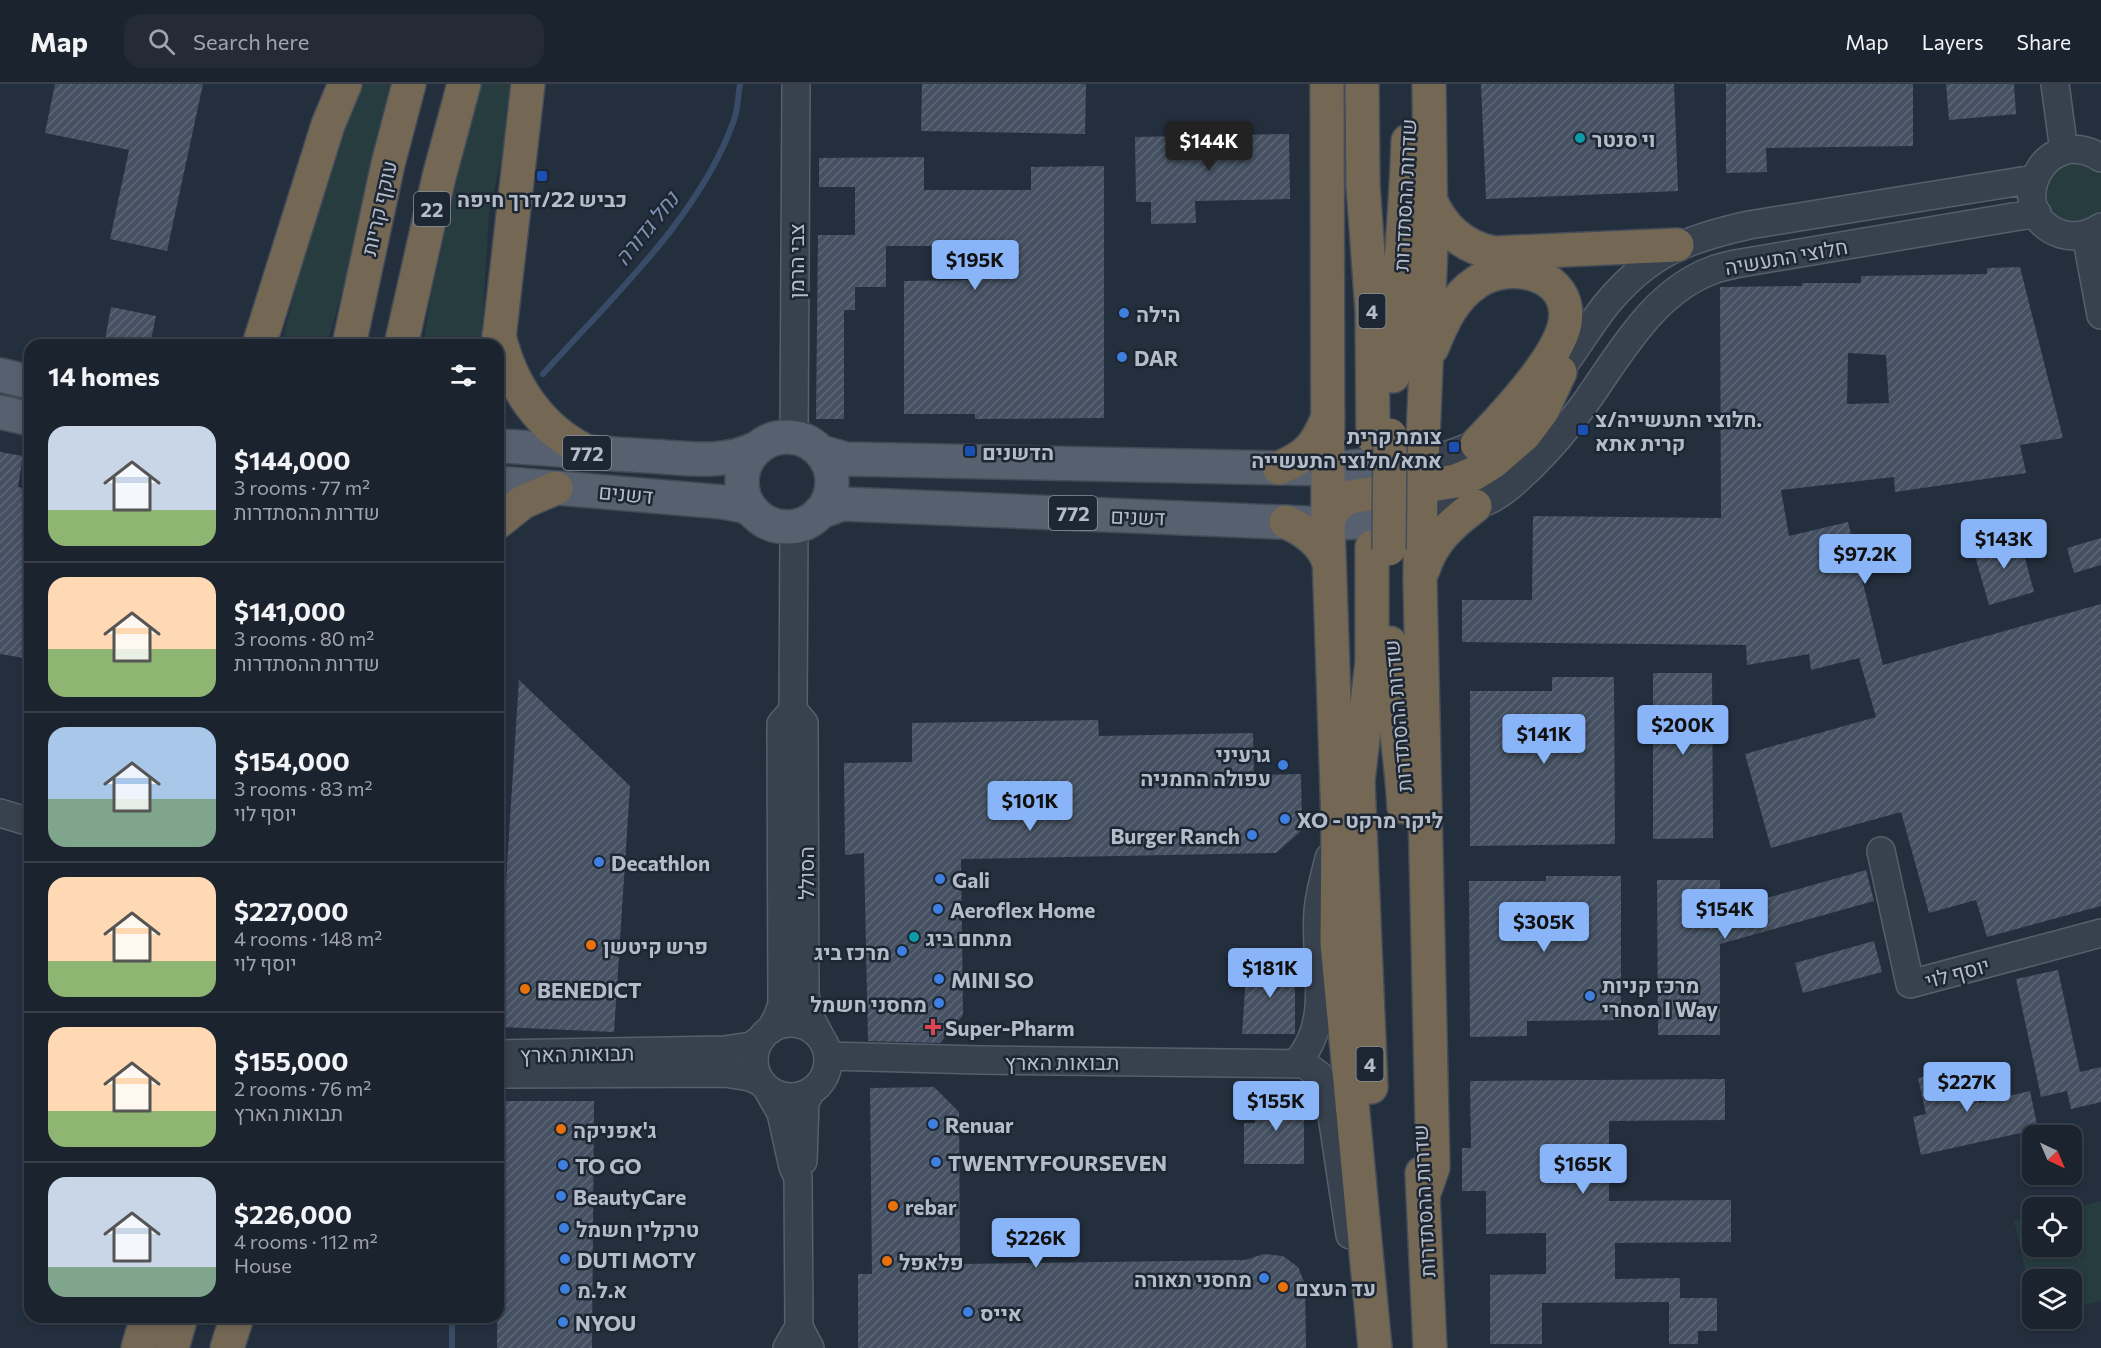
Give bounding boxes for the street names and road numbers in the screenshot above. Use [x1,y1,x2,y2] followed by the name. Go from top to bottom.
[1388,118,1420,272] street label: שדרות ההסתדרות
[355,158,401,258] street label: עוקף קריות
[414,192,450,226] road number: 22
[783,224,808,298] street label: צבי הרמן
[1723,233,1849,279] street label: חלוצי התעשיה
[1358,294,1386,328] road number: 4
[563,436,611,470] road number: 772
[598,478,654,508] street label: דשנים
[1049,496,1097,530] road number: 772
[1110,503,1166,529] street label: דשנים
[1378,639,1416,793] street label: שדרות ההסתדרות
[793,846,818,900] street label: הסולל
[1922,951,1992,993] street label: יוסף לוי
[520,1040,634,1066] street label: תבואות הארץ
[1356,1047,1384,1081] road number: 4
[1005,1049,1119,1074] street label: תבואות הארץ
[1407,1124,1439,1278] street label: שדרות ההסתדרות

